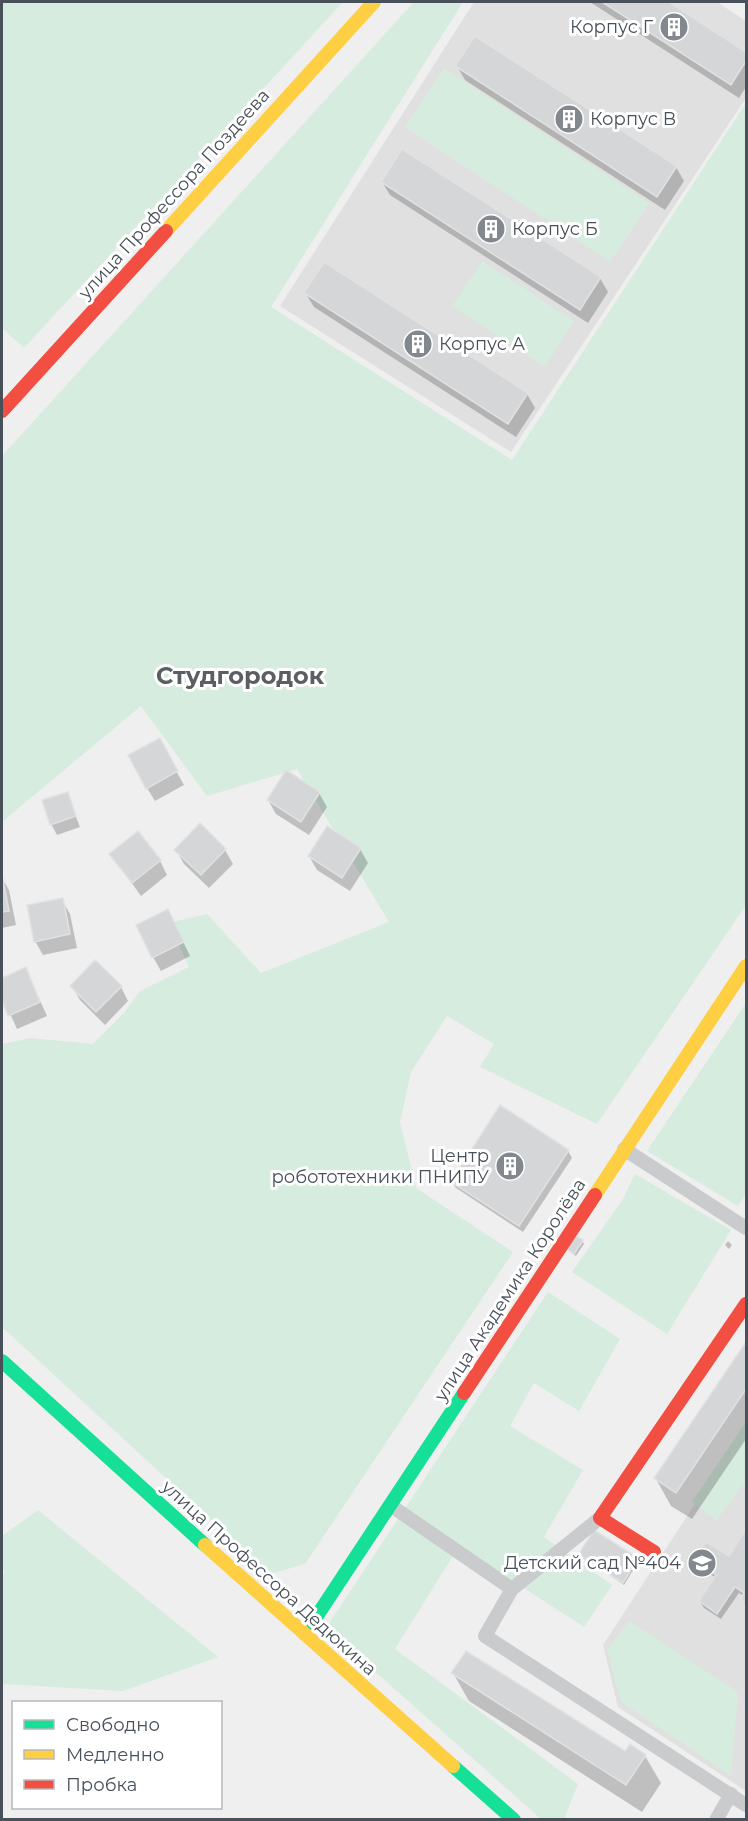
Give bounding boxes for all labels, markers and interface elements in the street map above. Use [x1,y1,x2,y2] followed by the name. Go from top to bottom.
[658,11,690,43] building icon: Корпус Г
[570,16,654,38] place label: Корпус Г
[73,84,274,304] street label: улица Профессора Поздеева
[553,103,585,135] building icon: Корпус В
[590,108,676,130] place label: Корпус В
[475,213,507,245] building icon: Корпус Б
[512,218,598,240] place label: Корпус Б
[402,328,434,360] building icon: Корпус А
[439,333,526,355] place label: Корпус А
[156,661,325,690] district label: Студгородок
[271,1145,490,1188] place label: Центр робототехники ПНИПУ
[494,1150,526,1182] building icon: Центр робототехники ПНИПУ
[429,1174,590,1406] street label: улица Академика Королёва
[156,1475,381,1680] street label: улица Профессора Дедюкина
[686,1547,718,1579] school or university icon: Детский сад №404
[504,1552,681,1574] place label: Детский сад №404
[12,1701,222,1809] legend
[66,1714,160,1736] text: Свободно
[66,1744,164,1766] text: Медленно
[66,1774,137,1796] text: Пробка

